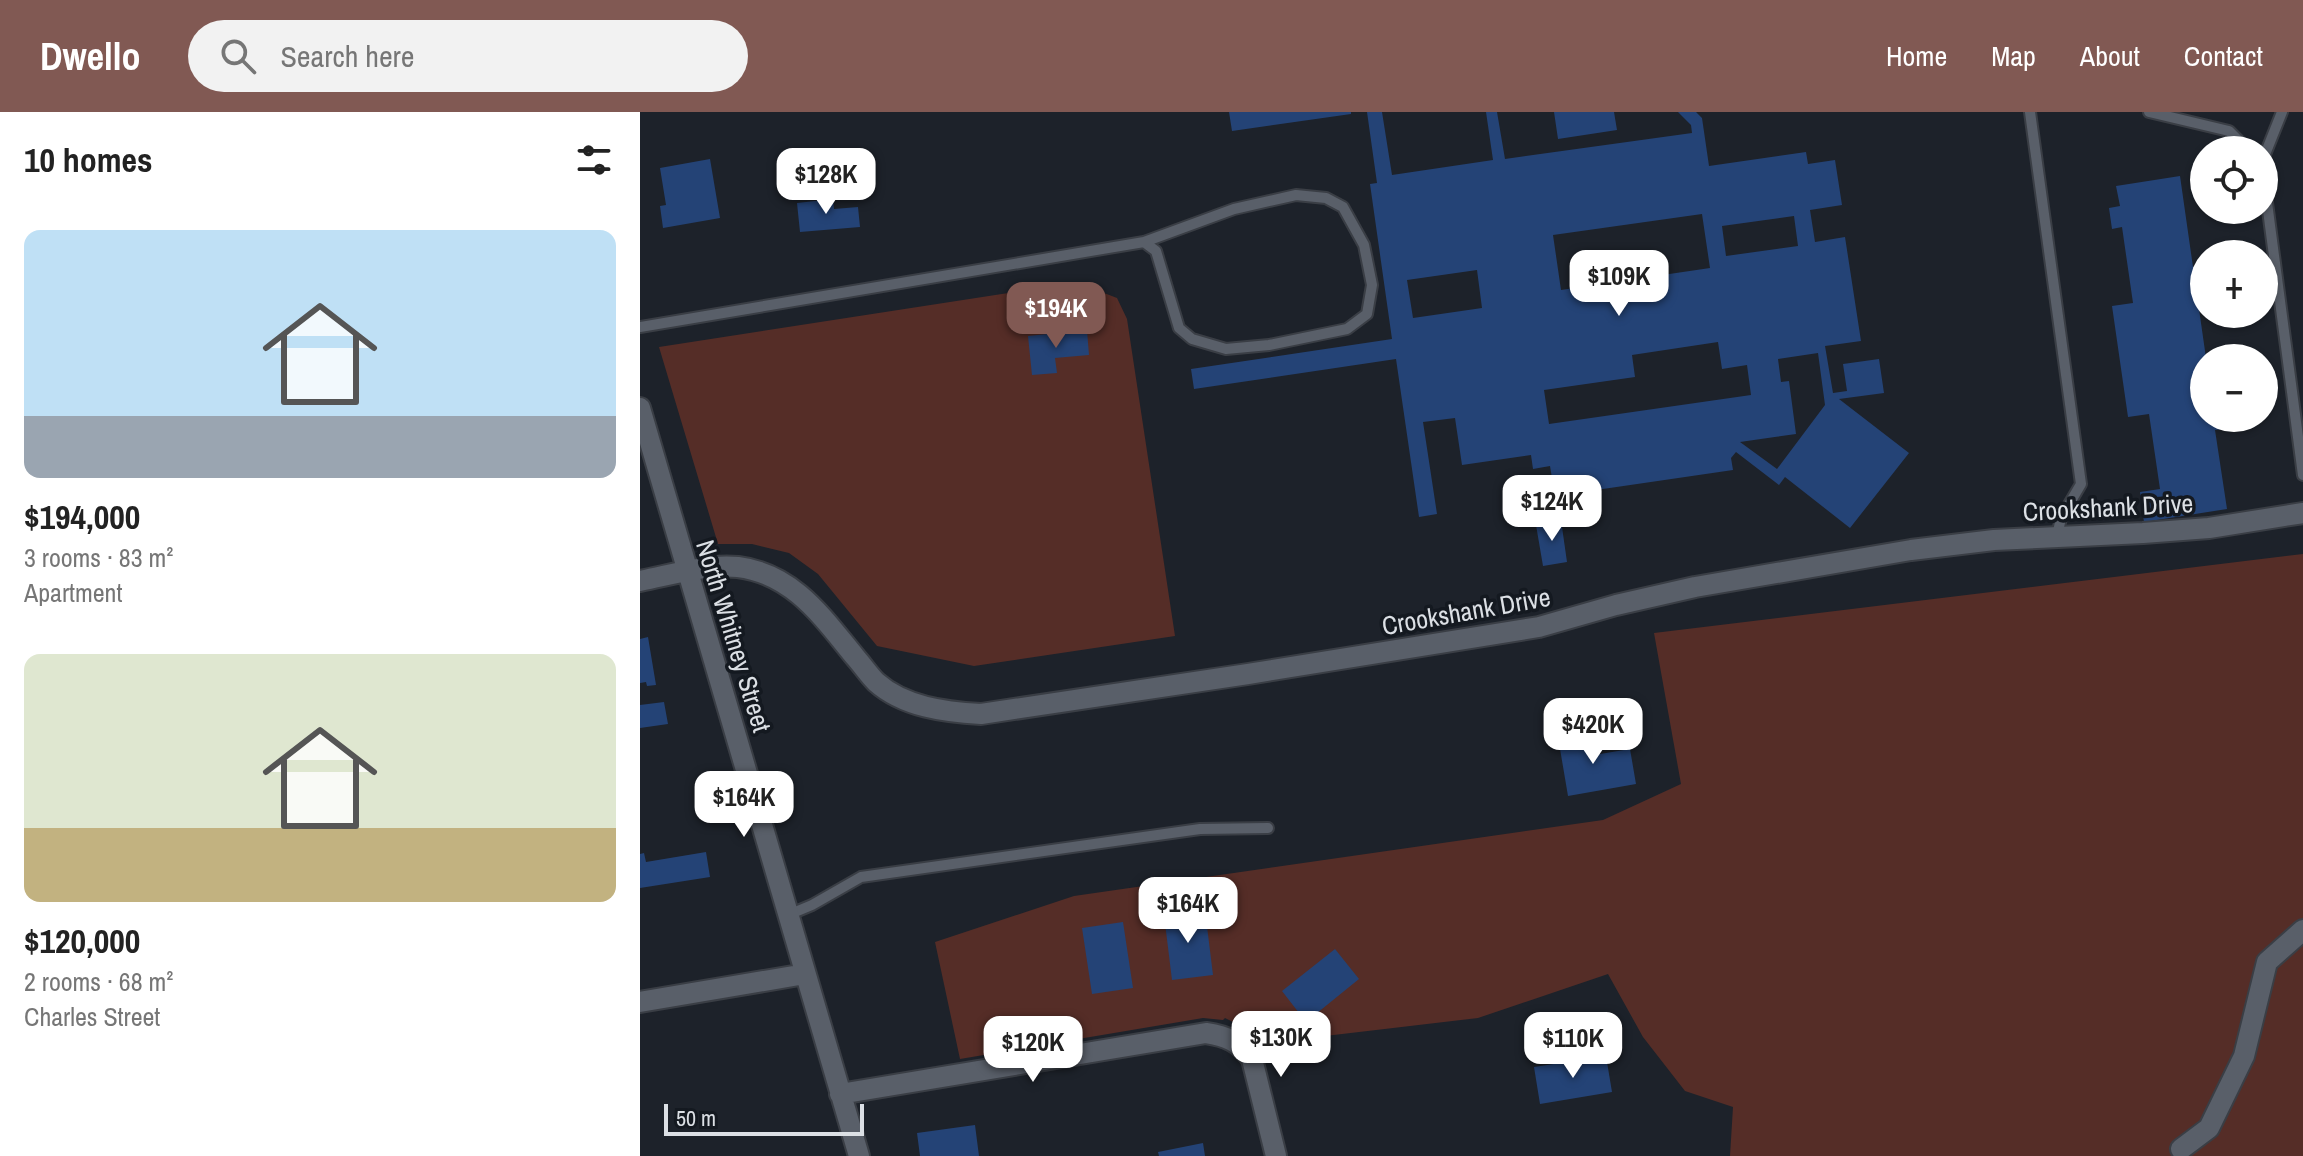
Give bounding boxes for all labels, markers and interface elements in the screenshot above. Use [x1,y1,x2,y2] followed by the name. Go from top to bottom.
[188,20,748,92] search box
[40,31,140,82] text: Dwello
[216,34,260,78] icon: search
[280,36,414,76] text: Search here
[1886,37,1947,75] text: Home
[1991,37,2036,75] text: Map
[2080,37,2140,75] text: About
[2184,37,2263,75] text: Contact
[2190,136,2278,432] map controls
[2190,136,2278,224] button: locate
[24,137,153,183] text: 10 homes
[572,138,616,182] icon: filters
[770,148,882,216] pin: $128K
[795,156,857,191] text: $128K
[2190,240,2278,328] button: +
[1563,250,1675,318] pin: $109K
[1588,258,1650,293] text: $109K
[248,282,392,426] icon: home
[1000,282,1112,350] pin: $194K
[1025,290,1087,325] text: $194K
[2190,344,2278,432] button: −
[1496,475,1608,543] pin: $124K
[1521,483,1583,518] text: $124K
[2022,485,2194,529] street label: Crookshank Drive
[24,494,140,540] text: $194,000
[688,536,780,736] street label: North Whitney Street
[24,540,173,575] text: 3 rooms · 83 m²
[24,575,122,610] text: Apartment
[1379,579,1553,643] street label: Crookshank Drive
[1537,698,1649,766] pin: $420K
[248,706,392,850] icon: home
[1562,706,1624,741] text: $420K
[688,771,800,839] pin: $164K
[713,779,775,814] text: $164K
[1132,877,1244,945] pin: $164K
[1157,885,1219,920] text: $164K
[24,918,140,964] text: $120,000
[24,964,173,999] text: 2 rooms · 68 m²
[24,999,160,1034] text: Charles Street
[1225,1011,1337,1079] pin: $130K
[1517,1012,1629,1080] pin: $110K
[977,1016,1089,1084] pin: $120K
[1250,1019,1312,1054] text: $130K
[1542,1020,1604,1055] text: $110K
[1002,1024,1064,1059] text: $120K
[664,1100,864,1136] scale bar
[676,1103,716,1133] text: 50 m

